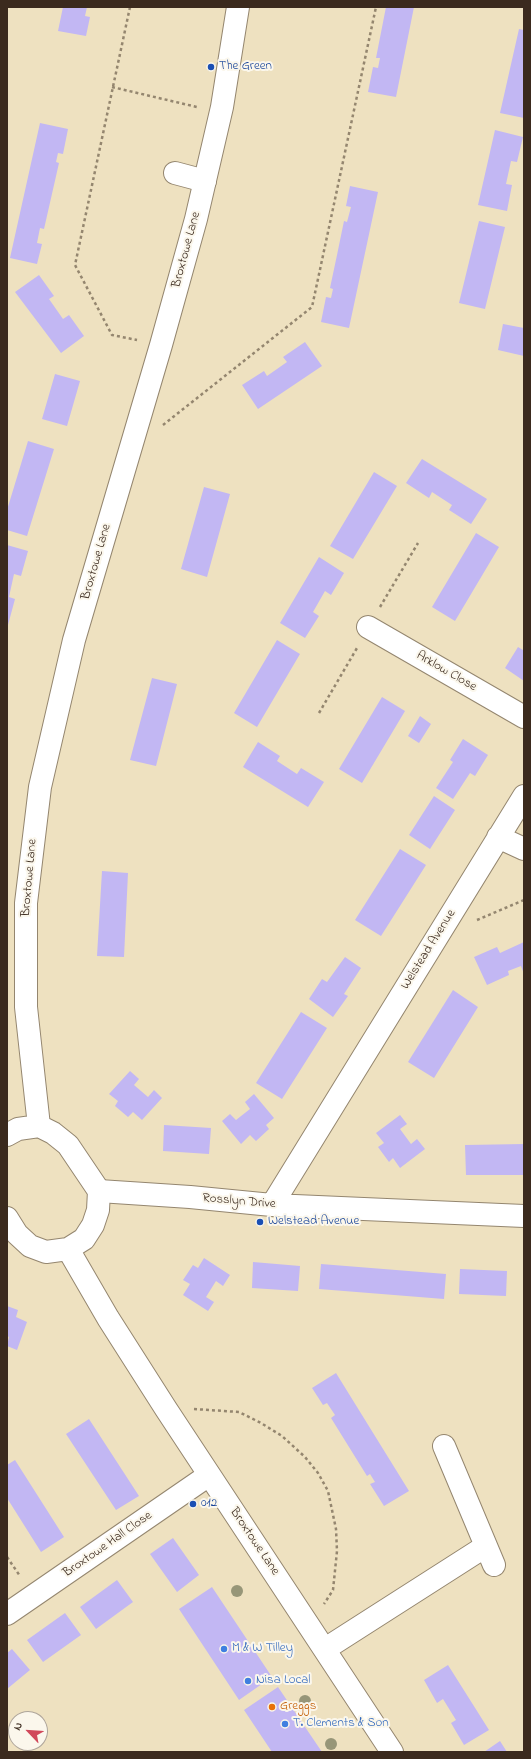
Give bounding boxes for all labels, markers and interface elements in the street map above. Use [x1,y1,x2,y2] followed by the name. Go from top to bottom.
[219,59,272,75] place label: The Green
[206,62,216,72] marker: The Green
[169,210,205,290] street label: Broxtowe Lane
[79,522,115,602] street label: Broxtowe Lane
[413,649,479,695] street label: Arklow Close
[19,838,41,918] street label: Broxtowe Lane
[398,907,460,993] street label: Welstead Avenue
[202,1191,276,1213] street label: Rosslyn Drive
[268,1214,359,1230] place label: Welstead Avenue
[255,1217,265,1227] marker: Welstead Avenue
[201,1496,217,1512] place label: 012
[188,1499,198,1509] marker: 012
[226,1505,282,1579] street label: Broxtowe Lane
[61,1509,155,1581] street label: Broxtowe Hall Close
[232,1641,293,1657] place label: M & W Tilley
[219,1644,229,1654] marker: M & W Tilley
[256,1673,311,1689] place label: Nisa Local
[243,1676,253,1686] marker: Nisa Local
[280,1699,316,1715] place label: Greggs
[267,1702,277,1712] marker: Greggs
[8,1711,48,1751] north arrow
[293,1716,389,1732] place label: T. Clements & Son
[280,1719,290,1729] marker: T. Clements & Son
[9,1720,27,1733] text: N

